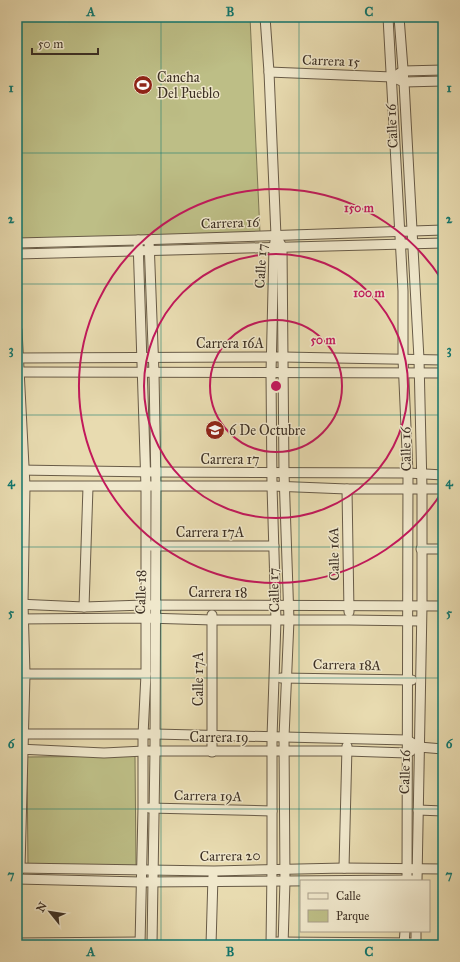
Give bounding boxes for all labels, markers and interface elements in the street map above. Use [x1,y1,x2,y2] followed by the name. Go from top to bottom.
[86,4,96,20] text: A
[226,4,235,20] text: B
[365,4,374,20] text: C
[32,30,98,56] scale bar
[38,37,63,51] text: 50 m
[302,51,361,71] street label: Carrera 15
[157,69,220,102] place label: Cancha Del Pueblo
[132,74,154,96] sports icon: Cancha Del Pueblo
[8,80,14,96] text: 1
[446,80,452,96] text: 1
[382,103,402,149] street label: Calle 16
[344,201,375,215] text: 150 m
[8,211,15,227] text: 2
[446,211,453,227] text: 2
[200,213,260,233] street label: Carrera 16
[251,243,271,289] street label: Calle 17
[353,286,386,300] text: 100 m
[310,333,337,347] text: 50 m
[196,335,265,352] street label: Carrera 16A
[8,342,14,358] text: 3
[446,342,452,358] text: 3
[269,379,283,393] centre of rings
[204,419,226,441] school or university icon: 6 De Octubre
[229,422,306,439] place label: 6 De Octubre
[397,426,415,471] street label: Calle 16
[201,451,259,468] street label: Carrera 17
[7,474,15,490] text: 4
[445,474,453,490] text: 4
[176,524,245,541] street label: Carrera 17A
[325,526,343,581] street label: Calle 16A
[265,567,283,613] street label: Calle 17
[132,569,150,615] street label: Calle 18
[189,584,247,601] street label: Carrera 18
[8,605,15,621] text: 5
[446,605,453,621] text: 5
[190,651,207,706] street label: Calle 17A
[313,656,382,674] street label: Carrera 18A
[190,729,248,746] street label: Carrera 19
[8,736,16,752] text: 6
[446,736,454,752] text: 6
[396,749,414,794] street label: Calle 16
[174,787,243,805] street label: Carrera 19A
[199,847,261,865] street label: Carrera 20
[8,867,15,883] text: 7
[446,867,453,883] text: 7
[300,880,430,932] legend
[336,889,361,903] text: Calle
[30,892,70,932] north arrow
[34,899,50,915] text: N
[336,909,369,924] text: Parque
[86,944,96,960] text: A
[226,944,235,960] text: B
[365,944,374,960] text: C

